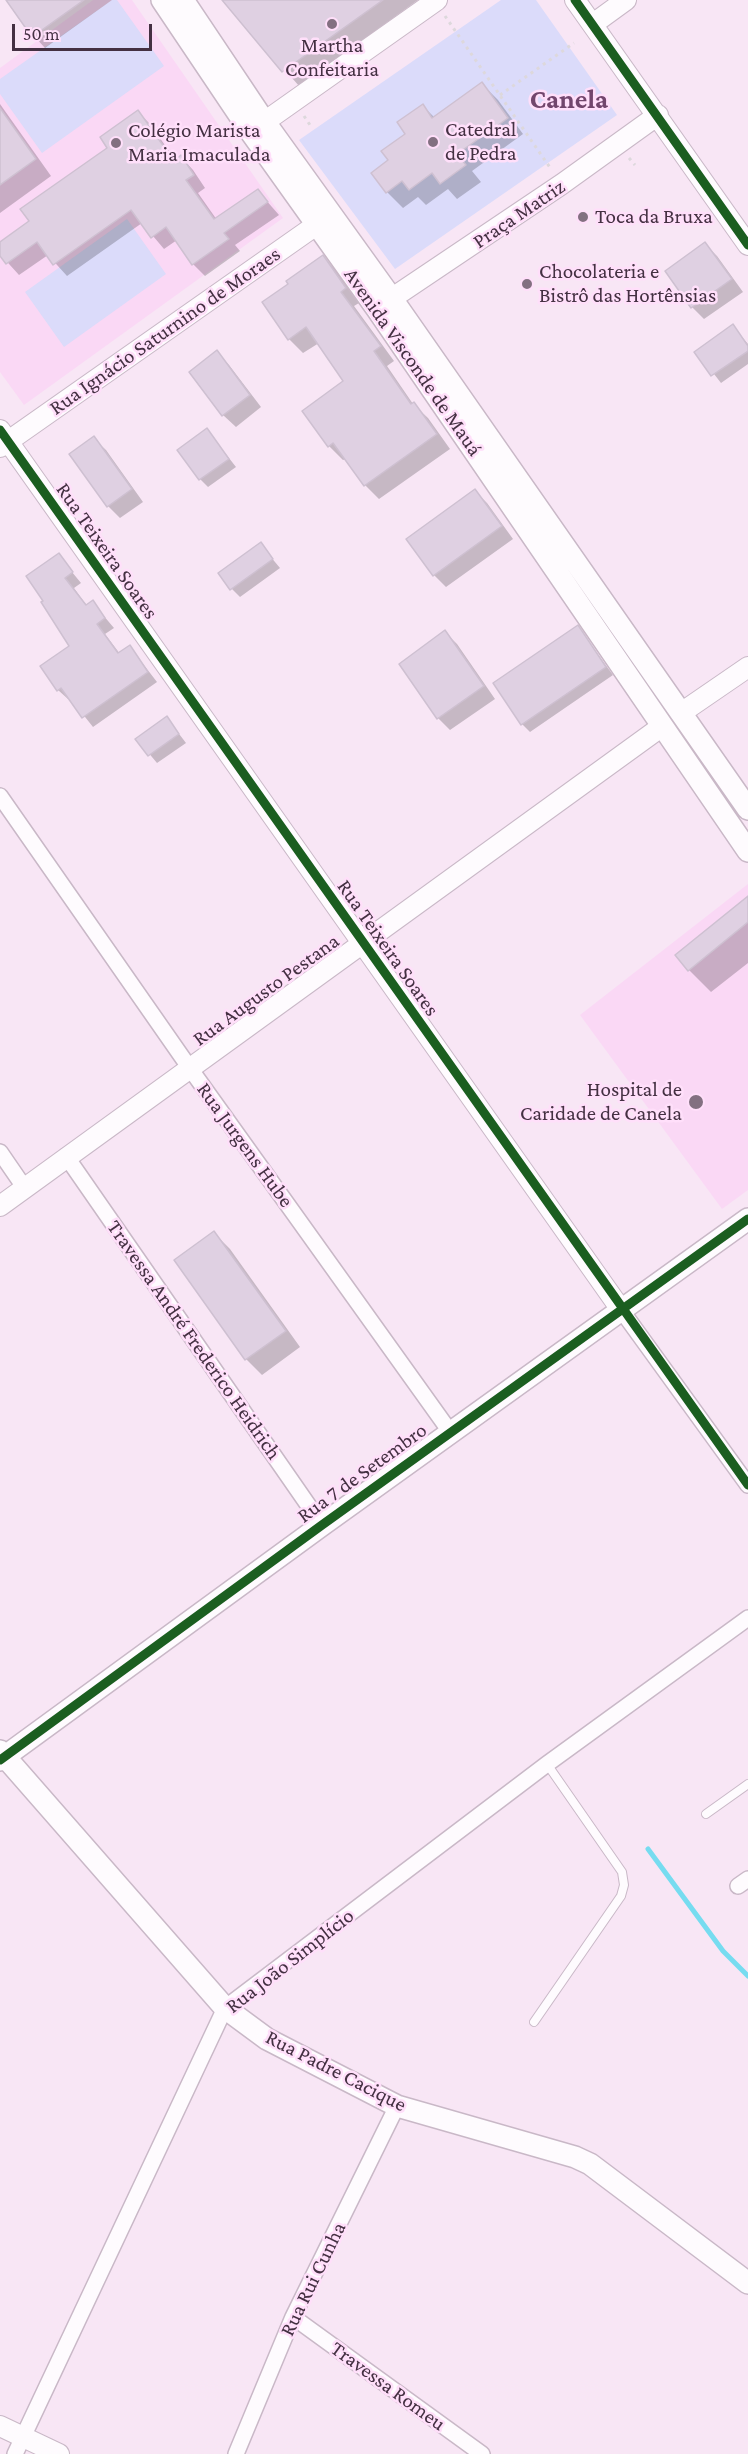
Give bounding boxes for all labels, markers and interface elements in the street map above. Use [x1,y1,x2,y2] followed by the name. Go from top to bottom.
[15,12,154,50] scale bar
[325,17,339,31] marker: Martha Confeitaria
[23,24,60,44] text: 50 m
[285,33,379,83] place label: Martha Confeitaria
[530,84,608,116] district label: Canela
[445,117,516,167] place label: Catedral de Pedra
[128,118,271,168] place label: Colégio Marista Maria Imaculada
[426,135,440,149] marker: Catedral de Pedra
[109,136,123,150] marker: Colégio Marista Maria Imaculada
[468,174,570,254] street label: Praça Matriz
[595,204,713,230] place label: Toca da Bruxa
[576,210,590,224] marker: Toca da Bruxa
[45,242,285,420] street label: Rua Ignácio Saturnino de Moraes
[539,259,716,309] place label: Chocolateria e Bistrô das Hortênsias
[338,263,488,461] street label: Avenida Visconde de Mauá
[520,277,534,291] marker: Chocolateria e Bistrô das Hortênsias
[51,478,163,624] street label: Rua Teixeira Soares
[332,875,444,1021] street label: Rua Teixeira Soares
[188,928,344,1052] street label: Rua Augusto Pestana
[520,1077,682,1127] place label: Hospital de Caridade de Canela
[191,1078,299,1212] street label: Rua Jurgens Hube
[687,1093,705,1111] marker: Hospital de Caridade de Canela
[102,1215,286,1465] street label: Travessa André Frederico Heidrich
[292,1417,432,1529] street label: Rua 7 de Setembro
[221,1903,359,2019] street label: Rua João Simplício
[261,2025,411,2117] street label: Rua Padre Cacique
[275,2218,351,2340] street label: Rua Rui Cunha
[326,2336,450,2436] street label: Travessa Romeu

